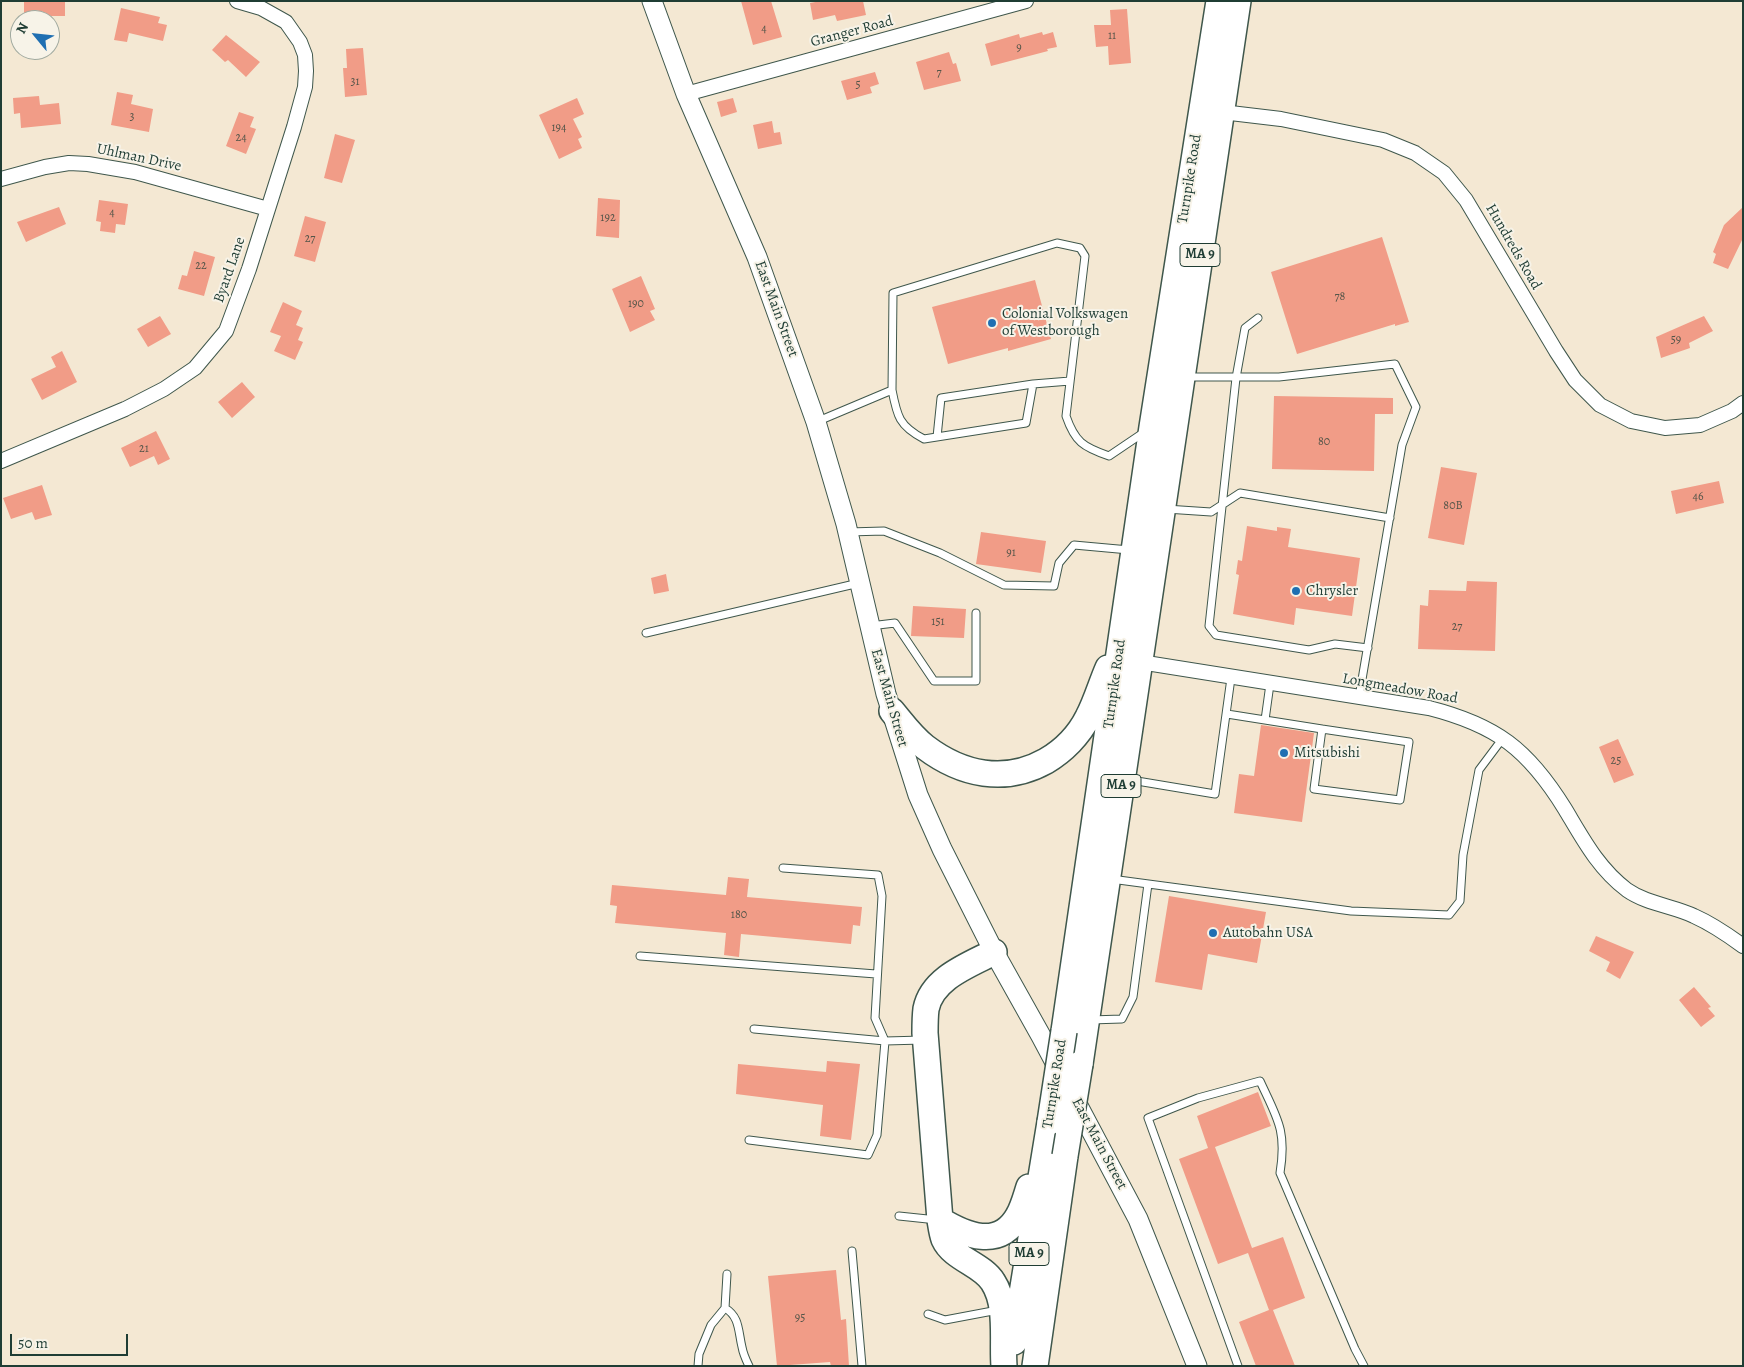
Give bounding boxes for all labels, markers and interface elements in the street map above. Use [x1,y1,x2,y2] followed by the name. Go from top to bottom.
[10,10,60,60] north arrow
[809,12,895,52] street label: Granger Road
[11,19,33,37] text: N
[761,22,767,36] house number: 4
[1108,29,1116,43] house number: 11
[1016,41,1022,55] house number: 9
[936,66,942,80] house number: 7
[350,75,360,89] house number: 31
[855,78,861,92] house number: 5
[130,110,134,124] house number: 3
[552,121,566,135] house number: 194
[235,131,247,145] house number: 24
[1174,133,1206,225] street label: Turnpike Road
[95,140,183,176] street label: Uhlman Drive
[1481,201,1545,293] street label: Hundreds Road
[109,206,115,220] house number: 4
[600,211,616,225] house number: 192
[305,232,315,246] house number: 27
[210,235,250,305] street label: Byard Lane
[1180,244,1220,266] road number: MA 9
[750,258,802,360] street label: East Main Street
[195,259,207,273] house number: 22
[1335,290,1345,304] house number: 78
[628,297,644,311] house number: 190
[1002,305,1128,340] place label: Colonial Volkswagen of Westborough
[986,317,998,329] marker: Colonial Volkswagen of Westborough
[1671,333,1681,347] house number: 59
[1318,435,1330,449] house number: 80
[139,442,149,456] house number: 21
[1693,490,1703,504] house number: 46
[1443,499,1463,513] house number: 80B
[1006,546,1016,560] house number: 91
[1306,582,1358,600] place label: Chrysler
[1290,585,1302,597] marker: Chrysler
[931,615,945,629] house number: 151
[1452,620,1462,634] house number: 27
[1100,638,1130,730] street label: Turnpike Road
[866,647,912,749] street label: East Main Street
[1341,670,1459,708] street label: Longmeadow Road
[1294,744,1360,762] place label: Mitsubishi
[1278,747,1290,759] marker: Mitsubishi
[1611,754,1621,768] house number: 25
[1101,774,1141,798] road number: MA 9
[731,908,747,922] house number: 180
[1223,924,1313,942] place label: Autobahn USA
[1207,927,1219,939] marker: Autobahn USA
[1039,1038,1071,1130] street label: Turnpike Road
[1067,1095,1131,1193] street label: East Main Street
[1009,1242,1049,1266] road number: MA 9
[795,1311,805,1325] house number: 95
[12,1324,130,1356] scale bar
[18,1333,48,1353] text: 50 m

